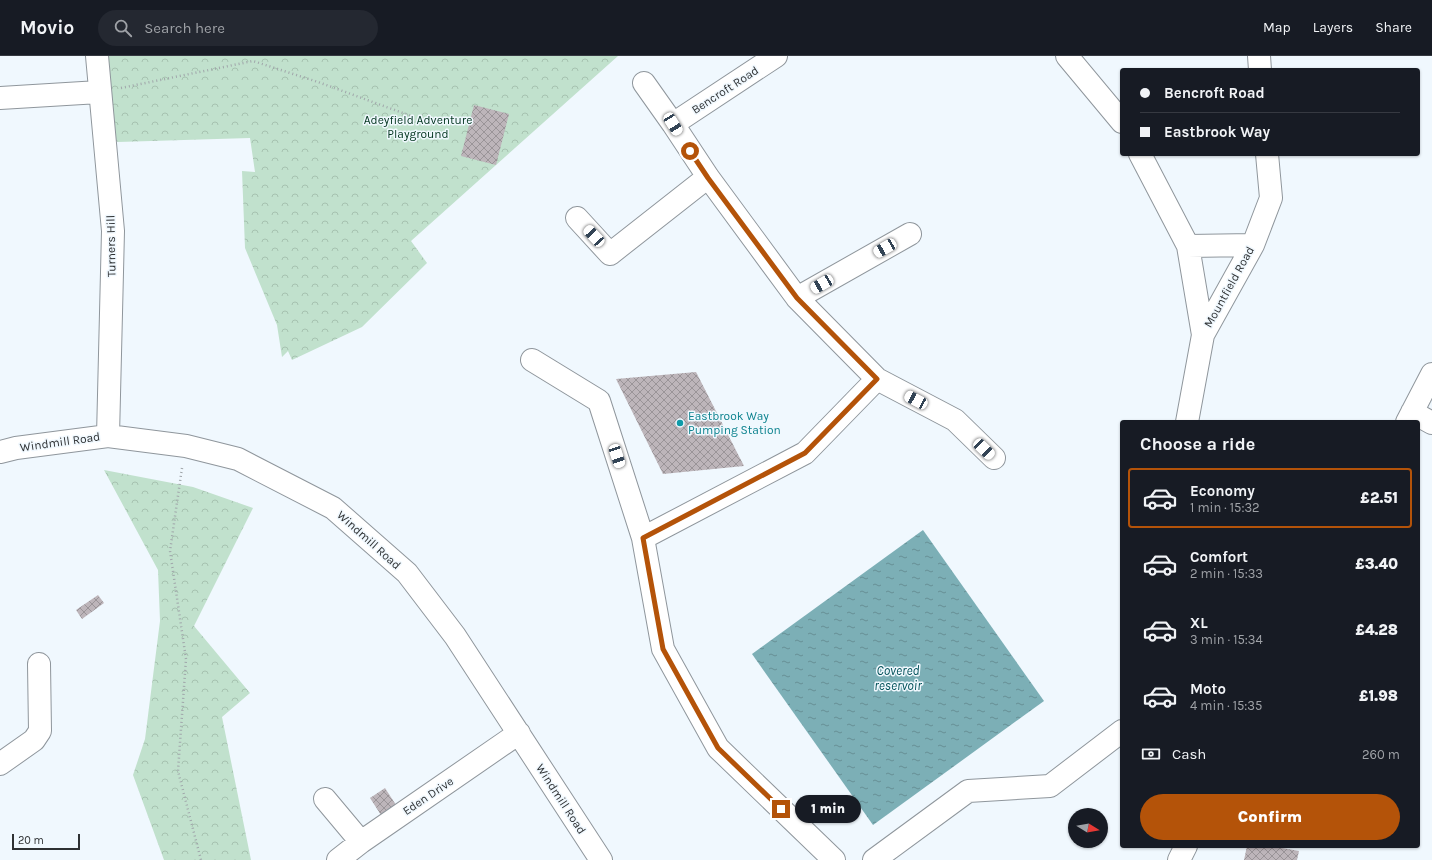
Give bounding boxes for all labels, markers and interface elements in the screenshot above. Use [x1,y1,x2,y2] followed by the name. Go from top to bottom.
[98,10,378,46] search box
[20,17,74,39] text: Movio
[112,17,134,39] icon: search
[144,19,225,37] text: Search here
[1263,19,1291,36] text: Map
[1313,19,1353,36] text: Layers
[1375,19,1412,36] text: Share
[689,63,761,117] street label: Bencroft Road
[1164,84,1265,102] text: Bencroft Road
[662,111,684,137] car
[364,113,472,141] park label: Adeyfield Adventure Playground
[1164,123,1270,141] text: Eastbrook Way
[681,142,699,160] route start
[103,215,119,277] street label: Turners Hill
[581,223,607,249] car
[872,237,898,259] car
[1201,244,1257,330] street label: Mountfield Road
[809,273,835,295] car
[903,389,929,411] car
[688,409,781,437] place label: Eastbrook Way Pumping Station
[675,418,685,428] marker: Eastbrook Way Pumping Station
[19,429,101,455] street label: Windmill Road
[1140,433,1255,455] text: Choose a ride
[971,436,997,462] car
[608,443,626,469] car
[1142,480,1178,516] icon: car
[1190,482,1255,500] text: Economy
[1360,489,1398,507] text: £2.51
[1190,500,1260,515] text: 1 min · 15:32
[334,508,404,572] street label: Windmill Road
[1142,546,1178,582] icon: car
[1190,548,1248,566] text: Comfort
[1355,555,1398,573] text: £3.40
[1190,566,1263,581] text: 2 min · 15:33
[1142,612,1178,648] icon: car
[1190,614,1208,632] text: XL
[1355,621,1398,639] text: £4.28
[1190,632,1263,647] text: 3 min · 15:34
[874,663,922,693] water label: Covered reservoir
[1142,678,1178,714] icon: car
[1190,680,1226,698] text: Moto
[1359,687,1398,705] text: £1.98
[1190,698,1262,713] text: 4 min · 15:35
[1140,743,1162,765] icon: cash
[1172,745,1206,763] text: Cash
[1362,747,1400,762] text: 260 m
[533,761,589,837] street label: Windmill Road
[400,774,456,818] street label: Eden Drive
[1140,794,1400,840] button: Confirm
[795,795,861,823] callout: 1 min
[772,800,790,818] route end
[811,801,845,816] text: 1 min
[1068,808,1108,848] north arrow
[1068,808,1108,848] map controls
[12,832,80,851] scale bar
[18,834,44,847] text: 20 m

